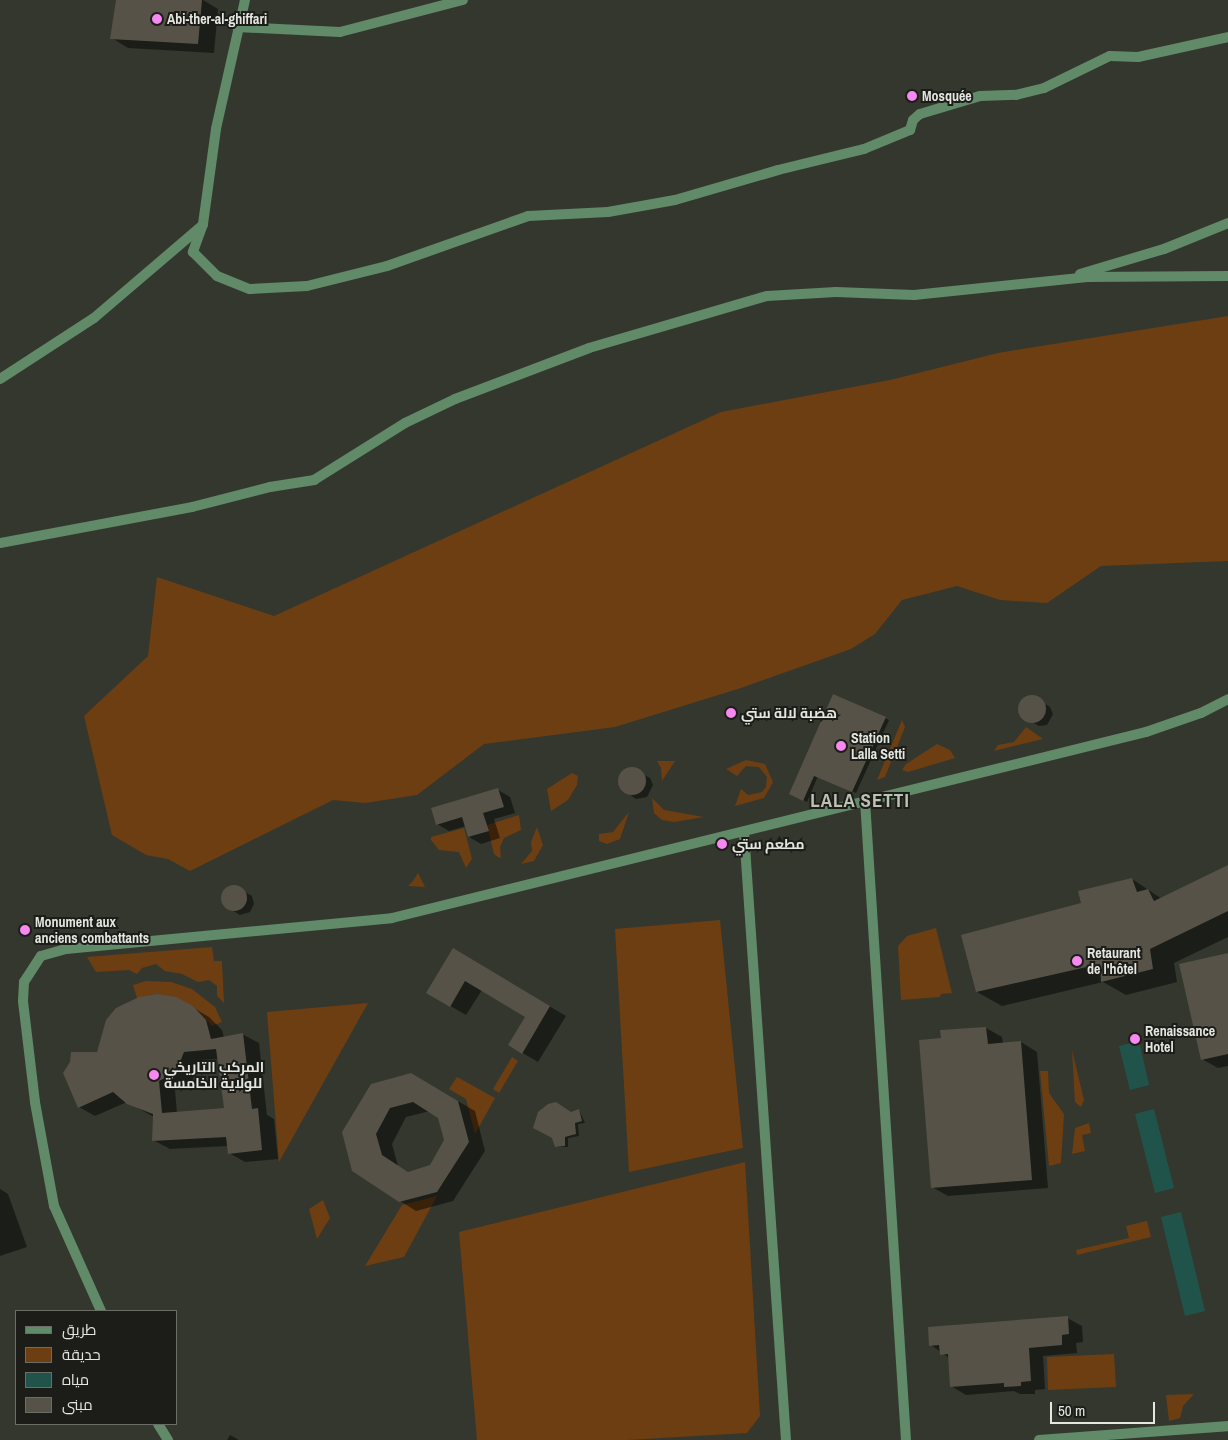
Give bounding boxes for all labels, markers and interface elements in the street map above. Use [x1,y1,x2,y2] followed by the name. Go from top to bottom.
[167,11,267,27] place label: Abi-ther-al-ghiffari
[151,13,163,25] marker: Abi-ther-al-ghiffari
[922,88,972,104] place label: Mosquée
[906,90,918,102] marker: Mosquée
[741,705,837,721] place label: هضبة لالة ستي
[725,707,737,719] marker: هضبة لالة ستي
[851,730,905,762] place label: Station Lalla Setti
[835,740,847,752] marker: Station Lalla Setti
[809,790,911,812] district label: LALA SETTI
[732,836,805,852] place label: مطعم ستي
[716,838,728,850] marker: مطعم ستي
[35,914,149,946] place label: Monument aux anciens combattants
[19,924,31,936] marker: Monument aux anciens combattants
[1087,945,1141,978] place label: Retaurant de l'hôtel
[1071,955,1083,967] marker: Retaurant de l'hôtel
[1145,1023,1215,1056] place label: Renaissance Hotel
[1129,1033,1141,1045] marker: Renaissance Hotel
[164,1059,264,1092] place label: المركب التاريخي للولاية الخامسة
[148,1069,160,1081] marker: المركب التاريخي للولاية الخامسة
[15,1310,178,1425] legend
[62,1319,96,1340] text: طريق
[62,1344,101,1365] text: حديقة
[62,1369,89,1390] text: مياه
[1053,1392,1158,1424] scale bar
[62,1394,93,1415] text: مبنى
[1058,1400,1085,1421] text: 50 m

